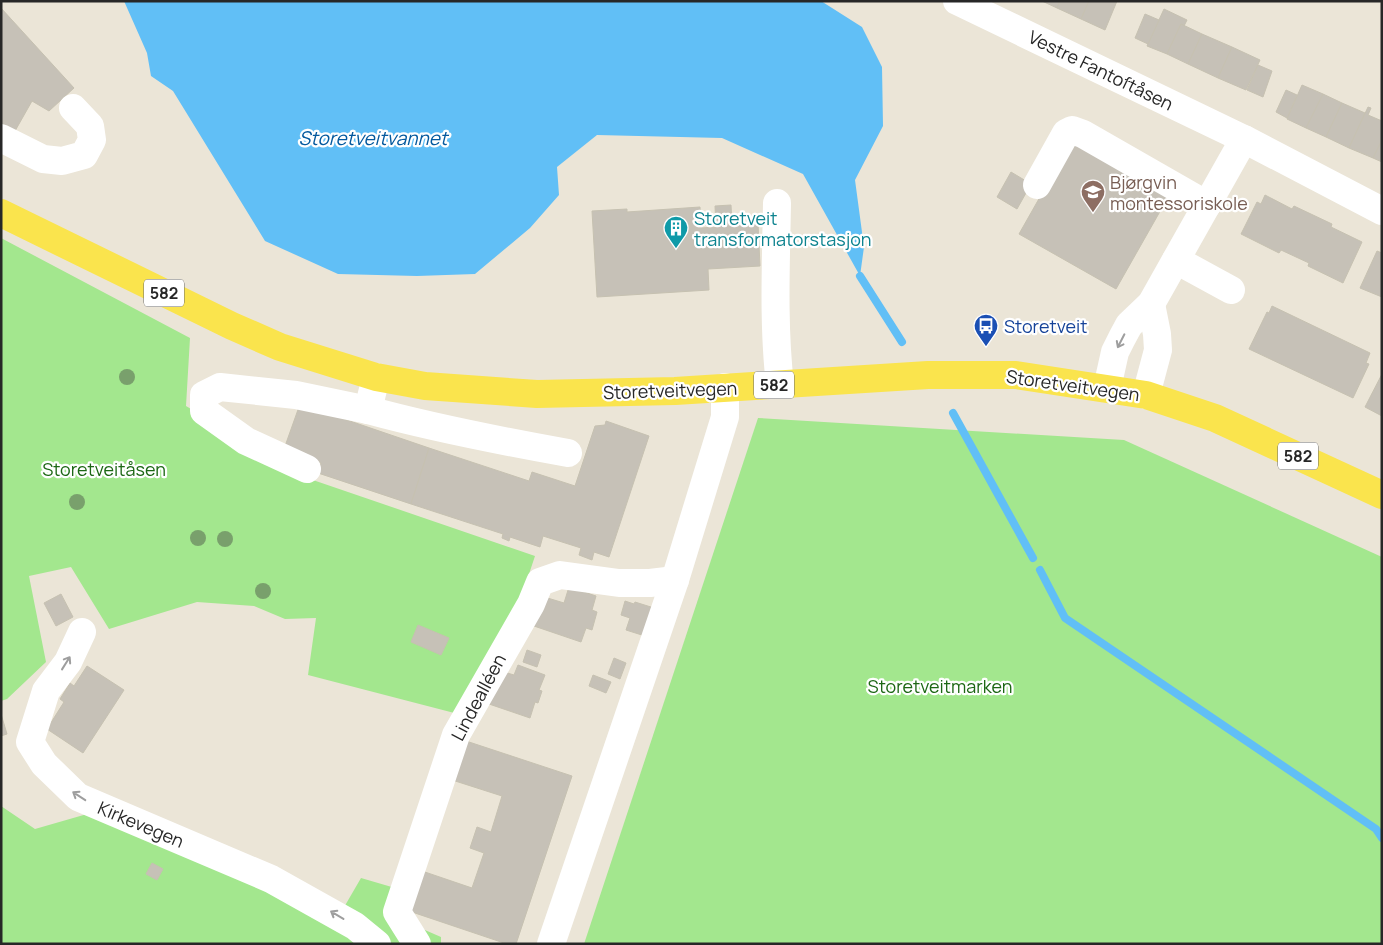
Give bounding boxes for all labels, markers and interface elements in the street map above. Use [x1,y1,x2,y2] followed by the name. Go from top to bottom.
[1025,25,1177,115] street label: Vestre Fantoftåsen
[299,125,450,151] water label: Storetveitvannet
[1110,170,1248,215] place label: Bjørgvin montessoriskole
[1080,179,1106,213] school or university icon: Bjørgvin montessoriskole
[694,206,871,251] place label: Storetveit transformatorstasjon
[663,215,689,249] building icon: Storetveit transformatorstasjon
[144,280,184,306] road number: 582
[973,313,999,347] bus stop icon: Storetveit
[1004,314,1087,338] place label: Storetveit
[1116,334,1126,349] one-way arrow
[1005,364,1141,406] street label: Storetveitvegen
[754,372,794,398] road number: 582
[602,376,738,404] street label: Storetveitvegen
[1278,442,1318,470] road number: 582
[42,457,166,481] park label: Storetveitåsen
[445,649,511,745] street label: Lindealléen
[61,656,71,670] one-way arrow
[868,674,1012,698] park label: Storetveitmarken
[72,791,86,801] one-way arrow
[94,795,188,853] street label: Kirkevegen
[331,910,345,920] one-way arrow

